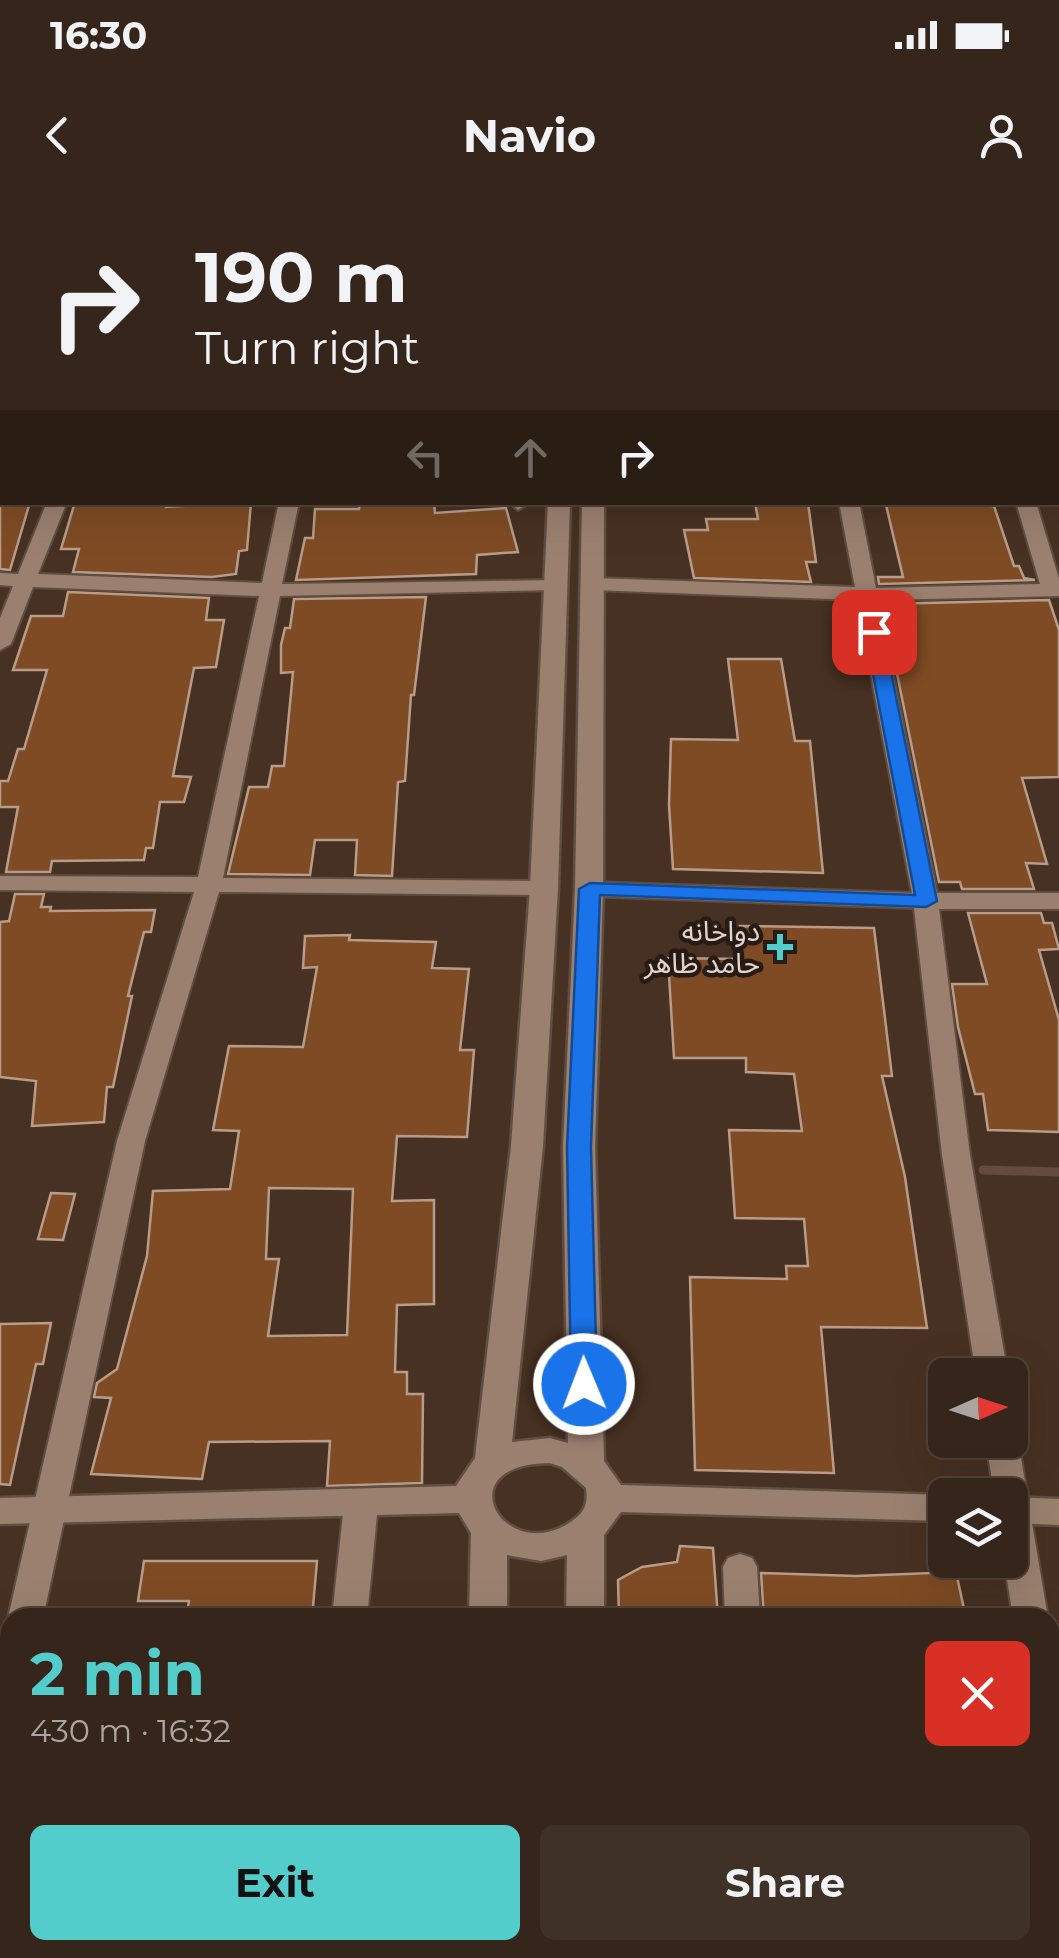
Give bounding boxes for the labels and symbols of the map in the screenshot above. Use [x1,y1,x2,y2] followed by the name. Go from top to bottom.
[832,590,917,675] pin
[643,914,760,980] place label: دواخانه حامد ظاهر
[769,936,791,958] marker: دواخانه حامد ظاهر
[532,1332,636,1436] position arrow
[928,1358,1028,1458] north arrow

